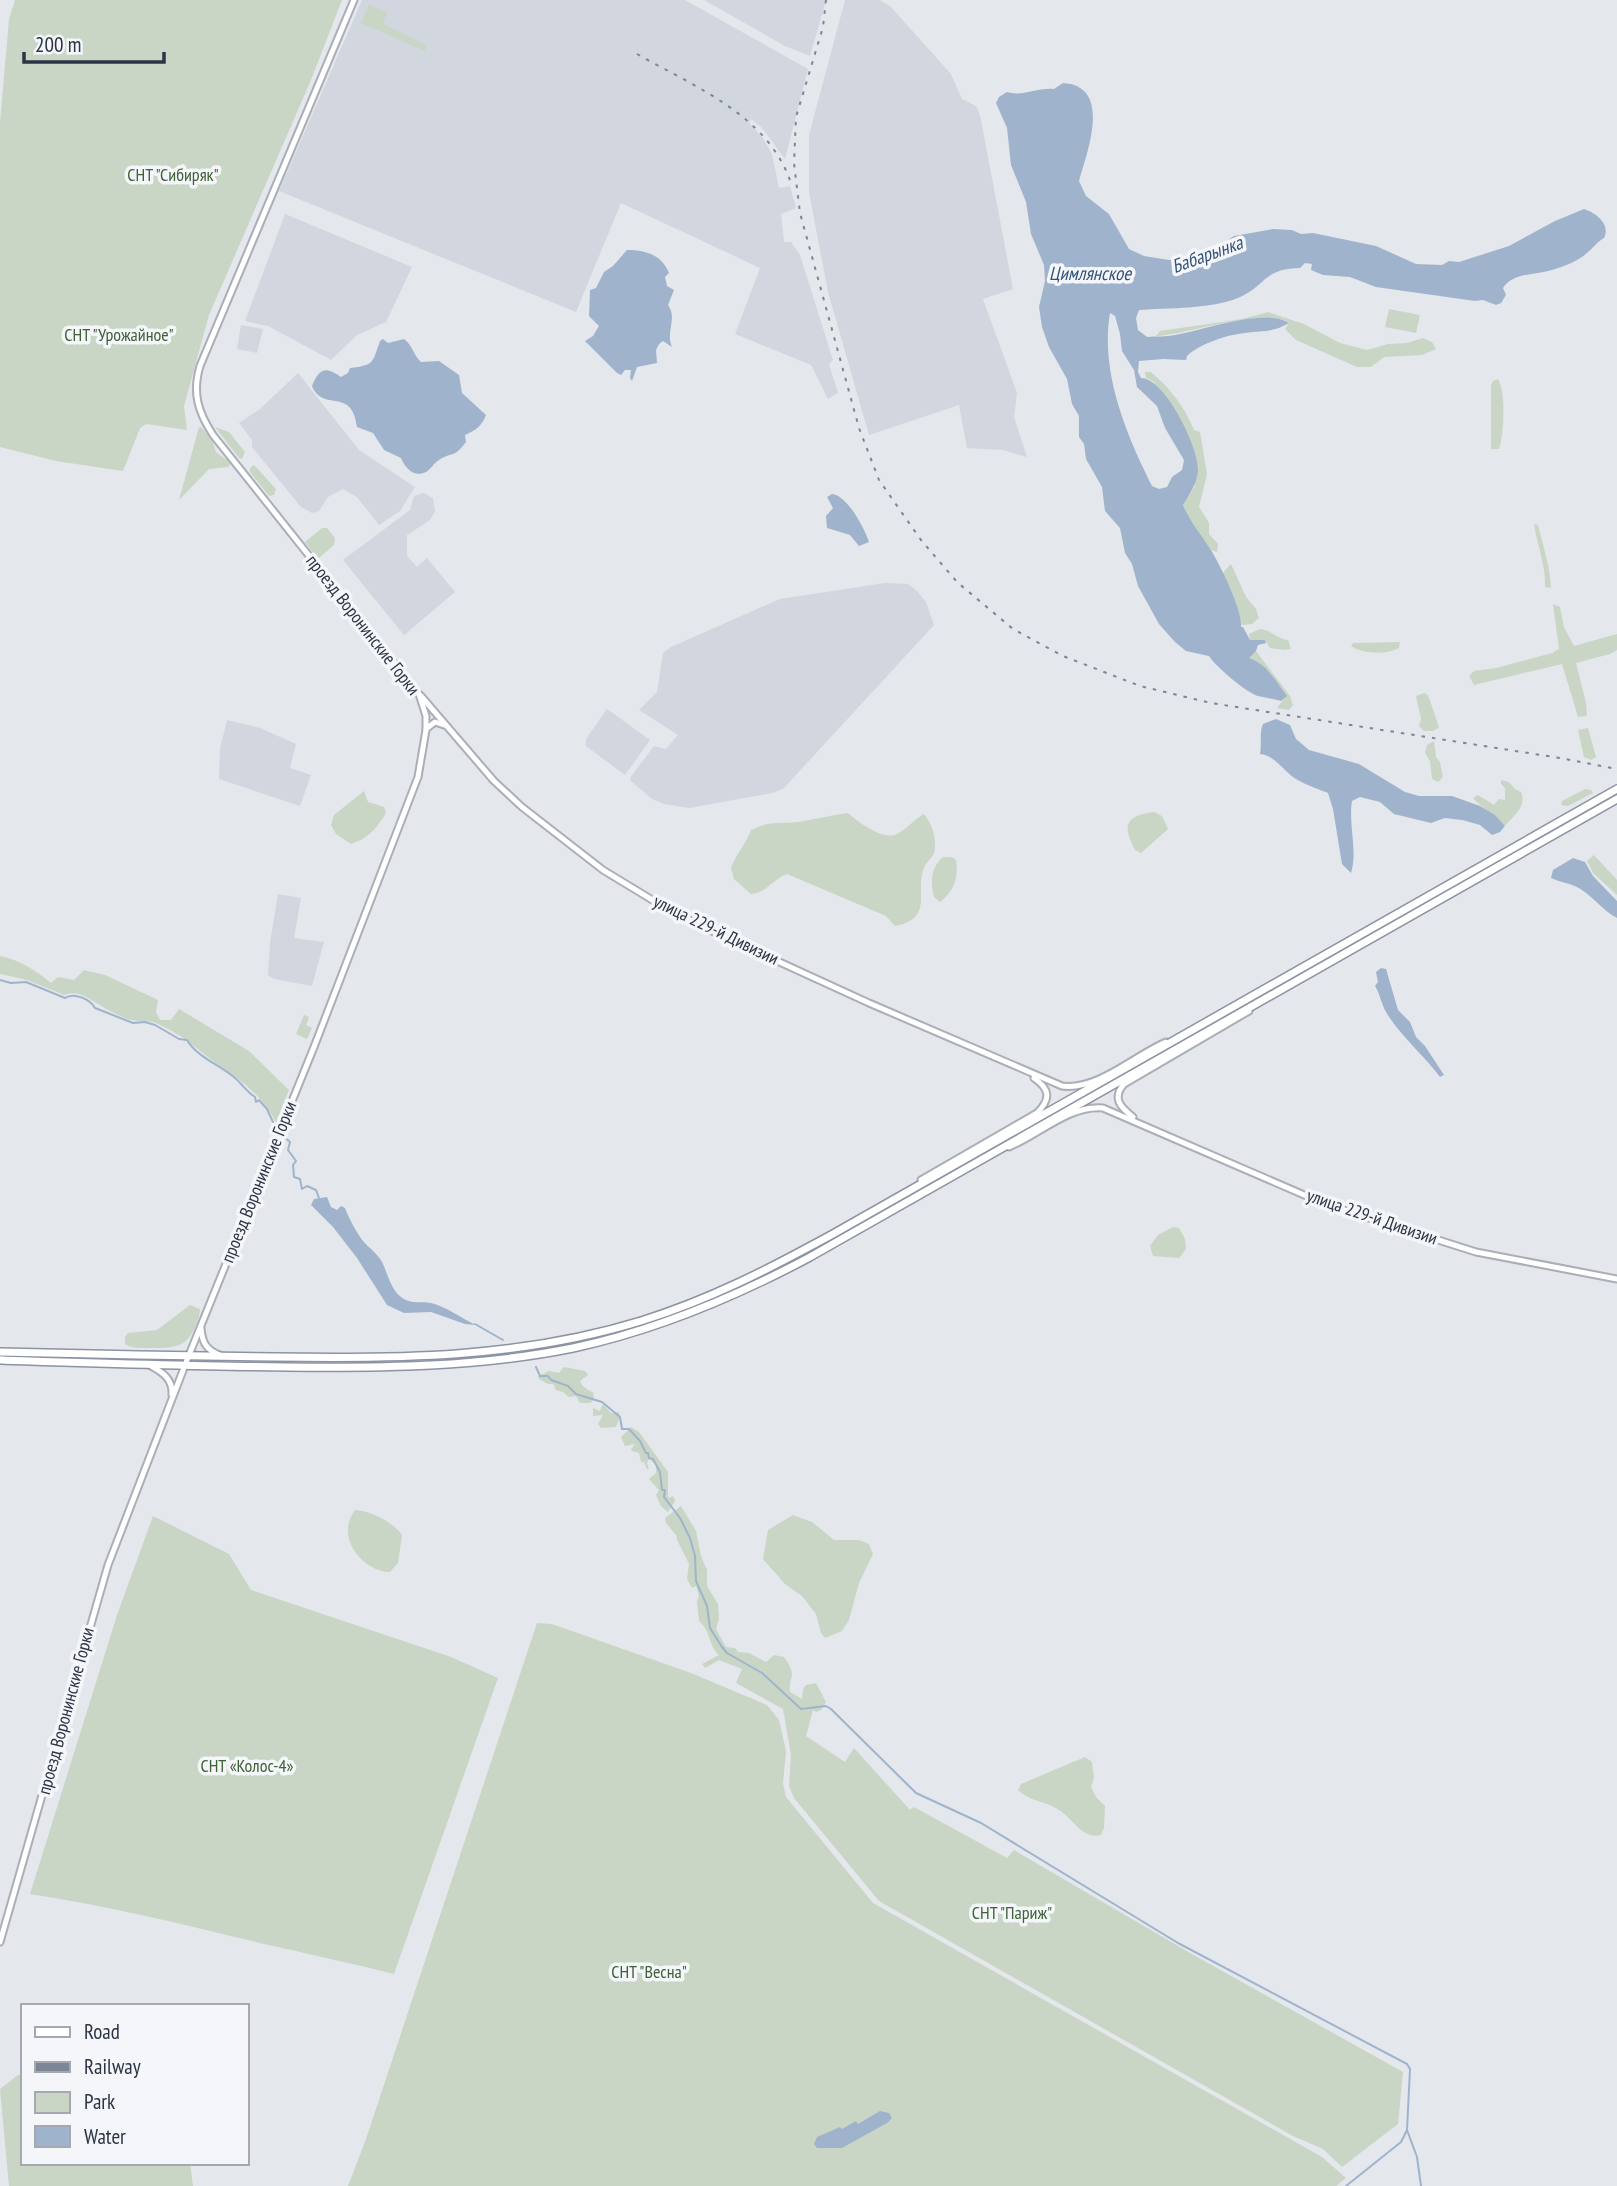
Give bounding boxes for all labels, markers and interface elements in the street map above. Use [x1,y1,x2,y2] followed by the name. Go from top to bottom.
[24,21,164,65] scale bar
[35,31,81,58] text: 200 m
[127,163,219,186] park label: СНТ "Сибиряк"
[1168,230,1247,278] water label: Бабарынка
[1049,261,1132,285] water label: Цимлянское
[64,323,174,346] park label: СНТ "Урожайное"
[301,550,425,700] street label: проезд Воронинские Горки
[650,889,783,970] street label: улица 229-й Дивизии
[216,1098,301,1266] street label: проезд Воронинские Горки
[1304,1183,1440,1250] street label: улица 229-й Дивизии
[32,1625,99,1797] street label: проезд Воронинские Горки
[200,1754,294,1777] park label: СНТ «Колос-4»
[972,1901,1052,1924] park label: СНТ "Париж"
[611,1960,687,1983] park label: СНТ "Весна"
[21,2004,248,2165] legend
[84,2018,120,2045] text: Road
[84,2053,141,2080] text: Railway
[84,2088,115,2115] text: Park
[84,2123,126,2150] text: Water

